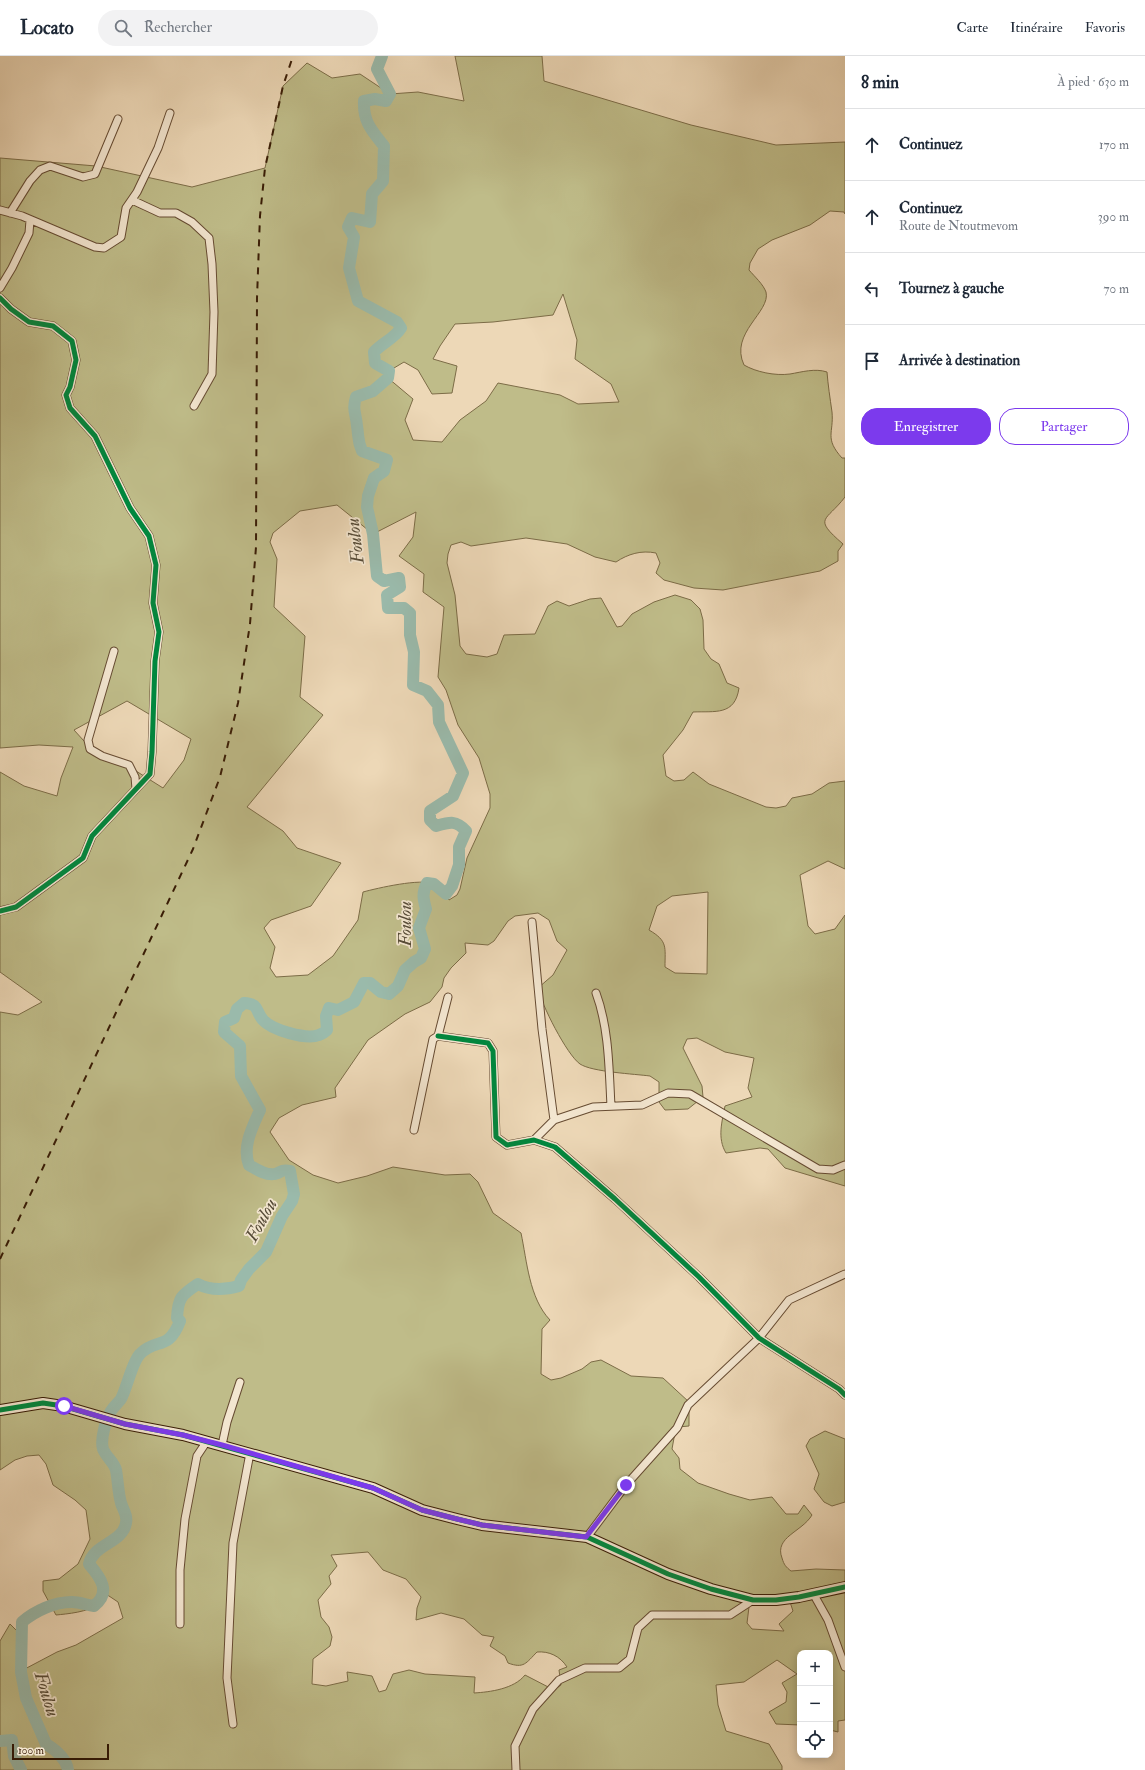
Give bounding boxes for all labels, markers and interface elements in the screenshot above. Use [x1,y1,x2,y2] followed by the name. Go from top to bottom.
[98,10,378,46] search box
[20,16,74,40] text: Locato
[112,17,134,39] icon: search
[144,18,212,37] text: Rechercher
[957,19,988,36] text: Carte
[1010,19,1063,36] text: Itinéraire
[1085,19,1125,36] text: Favoris
[861,72,899,93] text: 8 min
[1057,74,1129,90] text: À pied · 630 m
[861,134,883,156] icon: ahead
[899,135,963,154] text: Continuez
[1099,137,1129,153] text: 170 m
[899,199,963,218] text: Continuez
[861,206,883,228] icon: ahead
[1098,209,1129,225] text: 390 m
[899,218,1018,234] text: Route de Ntoutmevom
[861,278,883,300] icon: left
[899,279,1004,298] text: Tournez à gauche
[1104,281,1129,297] text: 70 m
[861,350,883,372] icon: arrive
[899,351,1020,370] text: Arrivée à destination
[861,408,991,445] button: Enregistrer
[999,408,1129,445] button: Partager
[341,516,370,566] water label: Foulou
[394,901,417,948] water label: Foulou
[240,1194,283,1247] water label: Foulou
[55,1397,73,1415] route start
[617,1476,635,1494] route end
[797,1650,833,1758] map controls
[797,1650,833,1686] button: +
[29,1668,64,1720] water label: Foulou
[797,1686,833,1722] button: −
[797,1722,833,1758] button: locate
[12,1742,109,1761] scale bar
[18,1744,44,1757] text: 100 m

